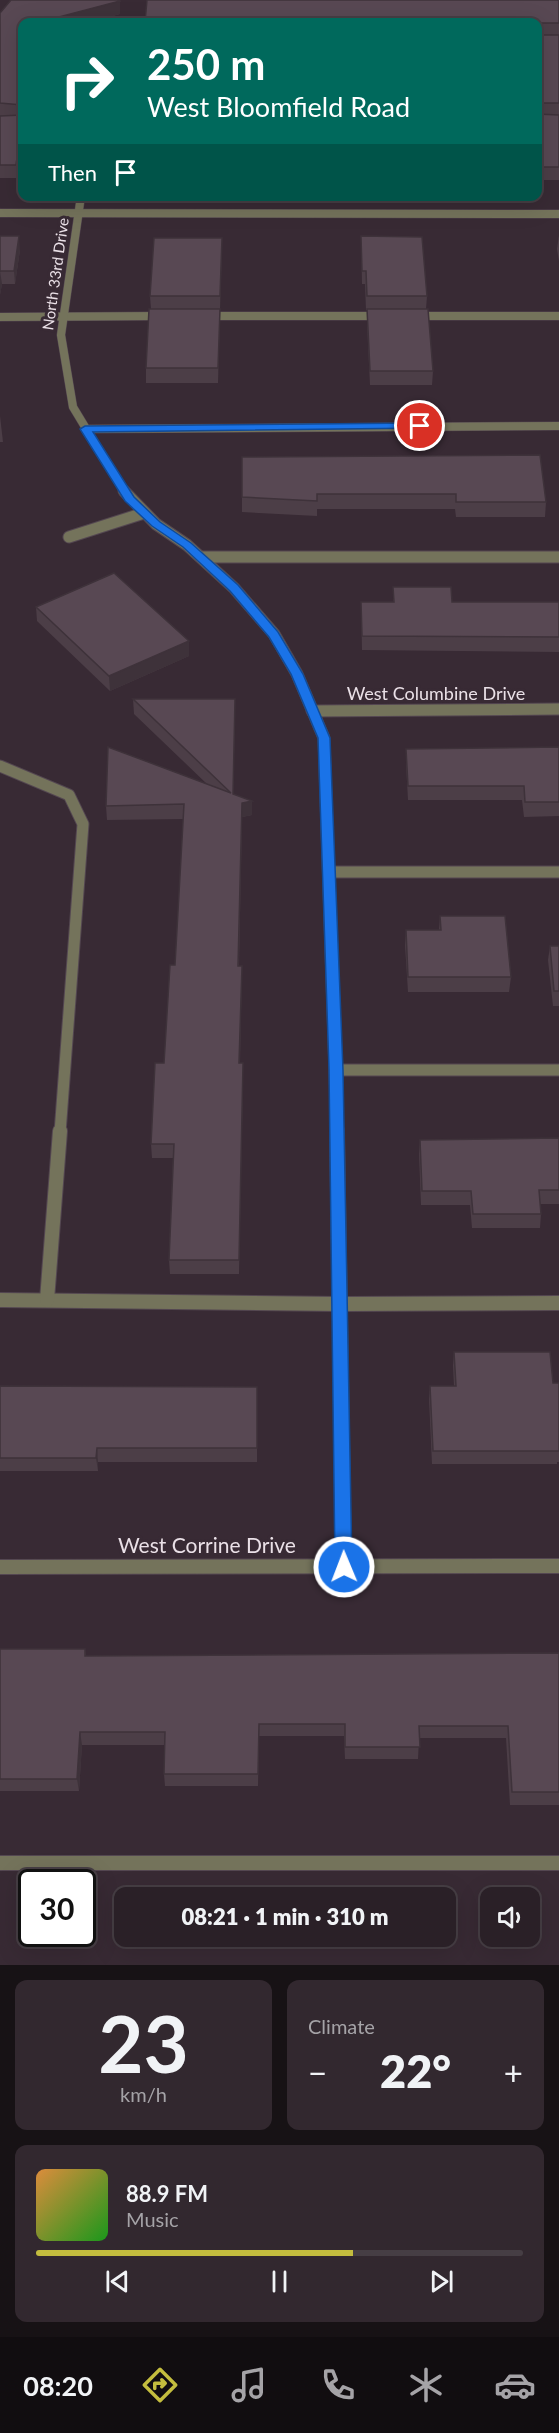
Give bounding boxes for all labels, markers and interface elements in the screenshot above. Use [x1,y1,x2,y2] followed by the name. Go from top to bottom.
[147,39,265,89] text: 250 m
[48,42,126,120] icon: right
[147,90,410,123] text: West Bloomfield Road
[109,156,142,189] icon: arrive
[48,159,97,186] text: Then
[38,216,72,331] street label: North 33rd Drive
[394,400,445,451] pin
[403,409,436,442] icon: arrive
[347,682,525,704] street label: West Columbine Drive
[118,1532,296,1557] street label: West Corrine Drive
[312,1535,376,1599] position arrow
[18,1869,96,1947] speed limit sign: 30
[480,1887,540,1947] map controls
[480,1887,540,1947] button: sound
[182,1903,388,1930] text: 08:21 · 1 min · 310 m
[98,1996,189,2090] text: 23
[308,2014,375,2038] text: Climate
[380,2044,451,2098] text: 22°
[308,2052,327,2092] text: −
[504,2052,523,2092] text: +
[120,2082,167,2106] text: km/h
[126,2180,208,2207] text: 88.9 FM
[126,2207,179,2231] text: Music
[101,2265,134,2298] icon: previous
[263,2265,296,2298] icon: pause
[425,2265,458,2298] icon: next
[139,2364,181,2406] icon: directions
[228,2364,270,2406] icon: music
[317,2364,359,2406] icon: phone
[405,2364,447,2406] icon: climate
[494,2364,536,2406] icon: car
[23,2369,93,2402] text: 08:20

